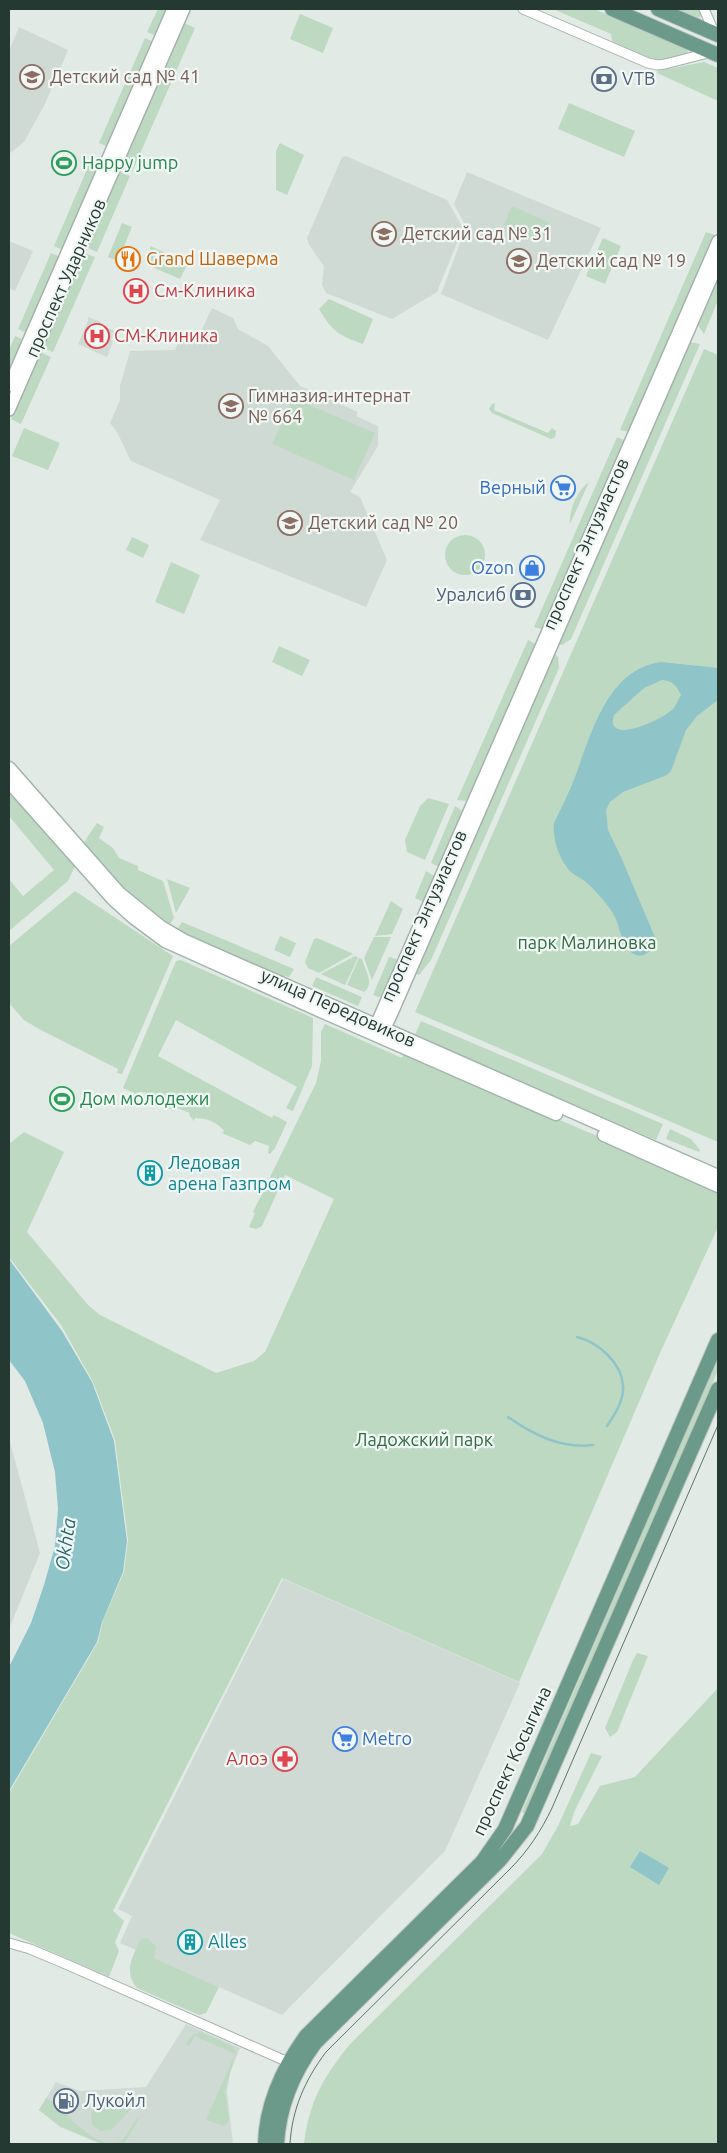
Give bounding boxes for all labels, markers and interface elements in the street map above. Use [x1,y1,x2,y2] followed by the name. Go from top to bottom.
[19,64,45,90] school or university icon: Детский сад № 41
[50,66,200,86] place label: Детский сад № 41
[591,66,617,92] bank icon: VTB
[622,68,655,88] place label: VTB
[51,150,77,176] sports icon: Happy jump
[82,152,178,172] place label: Happy jump
[21,195,109,360] street label: проспект Ударников
[371,221,397,247] school or university icon: Детский сад № 31
[402,223,552,243] place label: Детский сад № 31
[115,246,141,272] restaurant icon: Grand Шаверма
[146,248,278,268] place label: Grand Шаверма
[506,248,532,274] school or university icon: Детский сад № 19
[536,250,686,270] place label: Детский сад № 19
[123,278,149,304] hospital icon: См-Клиника
[154,280,256,300] place label: См-Клиника
[84,323,110,349] hospital icon: СМ-Клиника
[114,325,218,345] place label: СМ-Клиника
[248,385,411,426] place label: Гимназия-интернат № 664
[218,393,244,419] school or university icon: Гимназия-интернат № 664
[538,455,632,632] street label: проспект Энтузиастов
[550,475,576,501] supermarket icon: Верный
[480,477,546,497] place label: Верный
[277,510,303,536] school or university icon: Детский сад № 20
[308,512,458,532] place label: Детский сад № 20
[519,555,545,581] shop icon: Ozon
[471,557,514,577] place label: Ozon
[510,582,536,608] bank icon: Уралсиб
[436,584,506,604] place label: Уралсиб
[376,827,470,1004] street label: проспект Энтузиастов
[517,932,657,952] park label: парк Малиновка
[258,964,419,1050] street label: улица Передовиков
[49,1086,75,1112] sports icon: Дом молодежи
[80,1088,209,1108] place label: Дом молодежи
[168,1152,291,1193] place label: Ледовая арена Газпром
[137,1160,163,1186] building icon: Ледовая арена Газпром
[355,1429,493,1449] park label: Ладожский парк
[50,1516,80,1572] water label: Okhta
[468,1683,554,1838] street label: проспект Косыгина
[332,1726,358,1752] supermarket icon: Metro
[362,1728,412,1748] place label: Metro
[272,1746,298,1772] pharmacy icon: Алоэ
[226,1748,268,1768] place label: Алоэ
[177,1929,203,1955] building icon: Alles
[208,1931,247,1951] place label: Alles
[53,2088,79,2114] fuel station icon: Лукойл
[84,2090,146,2110] place label: Лукойл

